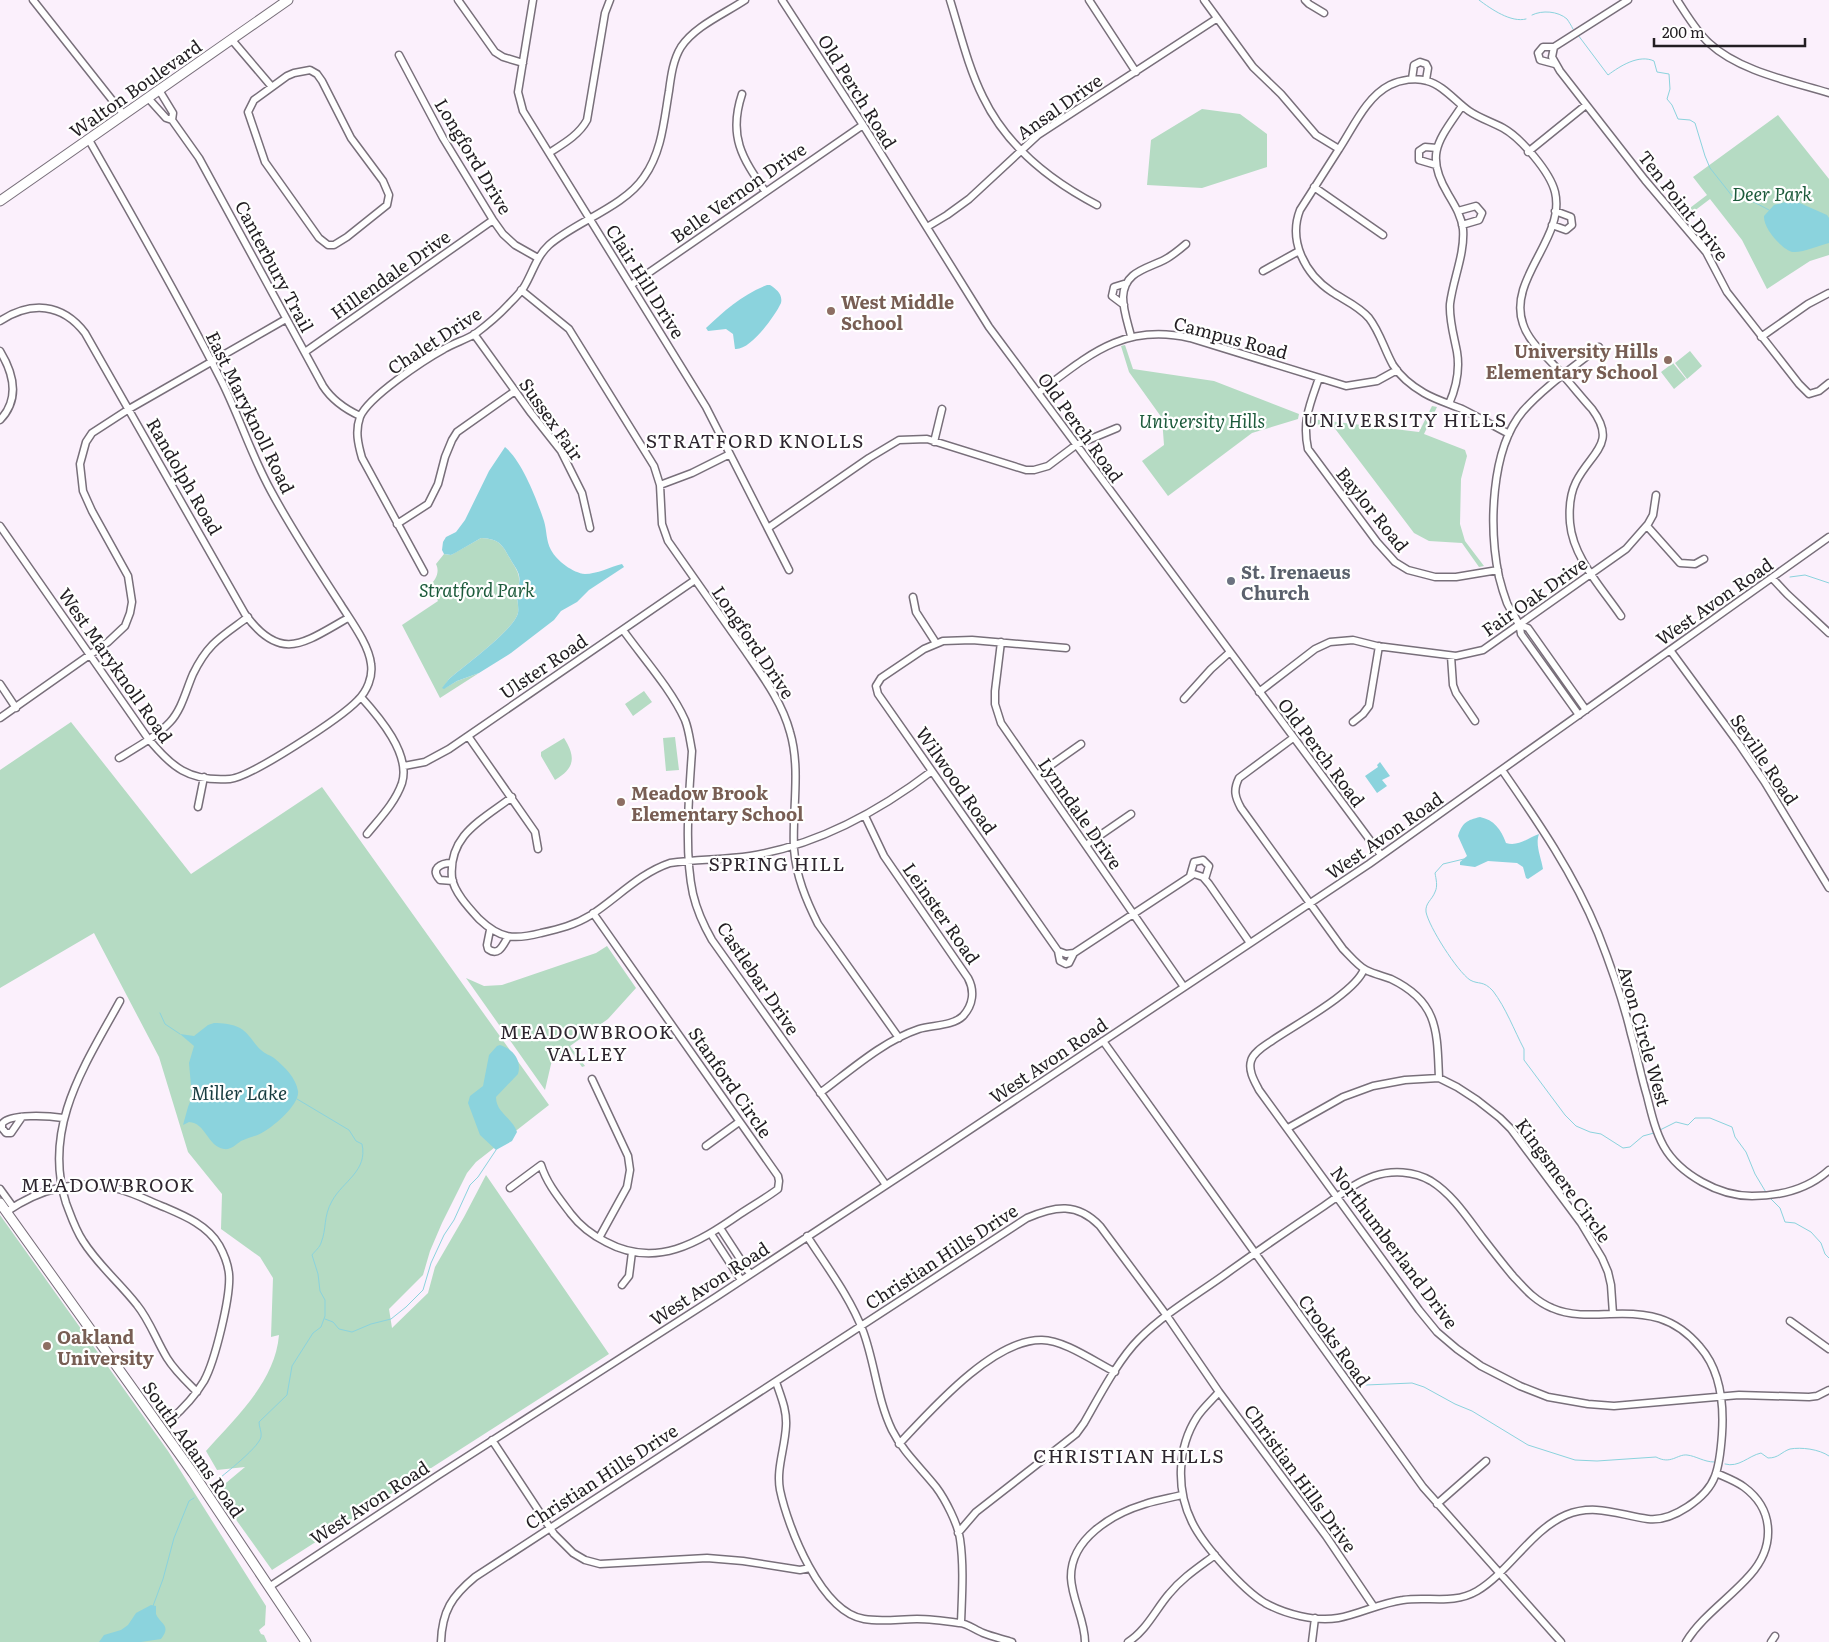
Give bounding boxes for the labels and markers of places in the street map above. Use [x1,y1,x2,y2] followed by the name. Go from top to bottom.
[841,288,954,336] place label: West Middle School
[825,305,837,317] marker: West Middle School
[1486,337,1658,385] place label: University Hills Elementary School
[1662,354,1674,366] marker: University Hills Elementary School
[1241,558,1350,606] place label: St. Irenaeus Church
[1225,575,1237,587] marker: St. Irenaeus Church
[631,779,804,827] place label: Meadow Brook Elementary School
[615,796,627,808] marker: Meadow Brook Elementary School
[57,1323,154,1371] place label: Oakland University
[41,1340,53,1352] marker: Oakland University

